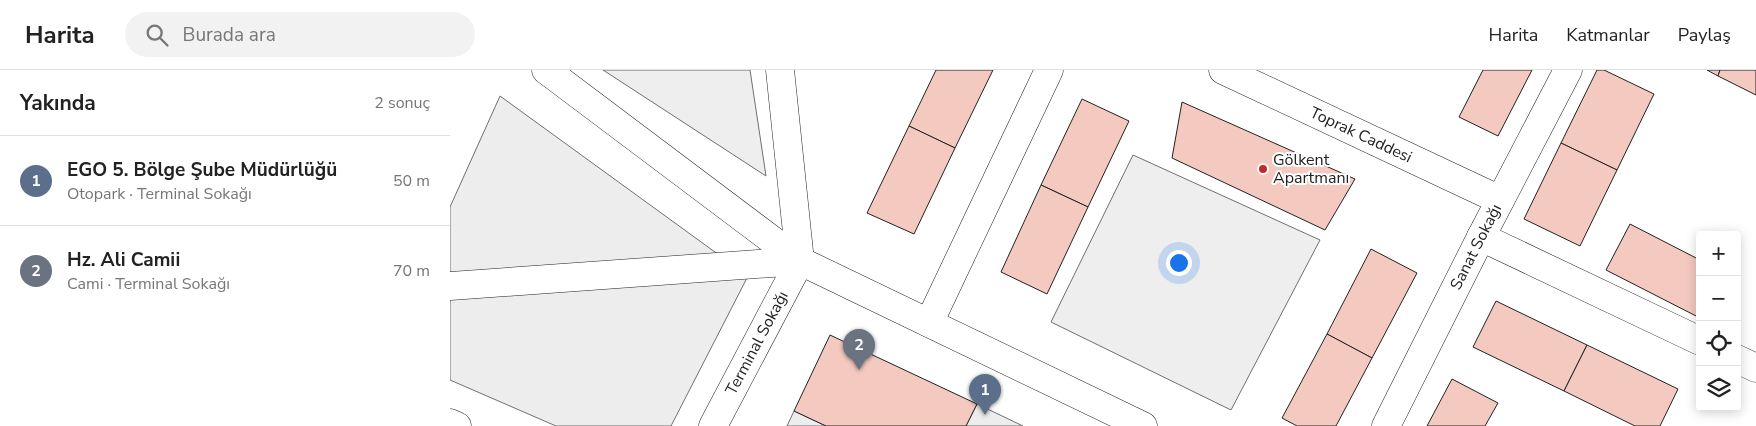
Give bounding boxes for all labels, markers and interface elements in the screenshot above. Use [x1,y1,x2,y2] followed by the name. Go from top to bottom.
[125,12,475,57] search box
[25,19,95,51] text: Harita
[143,21,171,49] icon: search
[183,22,276,48] text: Burada ara
[1489,23,1538,47] text: Harita
[1566,23,1650,47] text: Katmanlar
[1678,23,1731,47] text: Paylaş
[20,89,96,117] text: Yakında
[374,92,430,114] text: 2 sonuç
[1306,102,1416,168] street label: Toprak Caddesi
[1273,149,1349,189] place label: Gölkent Apartmanı
[67,157,337,183] text: EGO 5. Bölge Şube Müdürlüğü
[1257,163,1269,175] marker: Gölkent Apartmanı
[31,170,41,192] text: 1
[393,170,430,192] text: 50 m
[67,183,252,205] text: Otopark · Terminal Sokağı
[1445,200,1507,294] street label: Sanat Sokağı
[1696,231,1741,411] map controls
[1696,231,1741,276] button: +
[67,247,180,273] text: Hz. Ali Camii
[1166,250,1192,276] your location
[31,260,41,282] text: 2
[393,260,430,282] text: 70 m
[67,273,230,295] text: Cami · Terminal Sokağı
[1696,276,1741,321] button: −
[720,287,794,399] street label: Terminal Sokağı
[1696,321,1741,366] button: locate
[843,329,875,370] pin: 2
[1696,366,1741,411] button: layers
[969,374,1001,415] pin: 1

